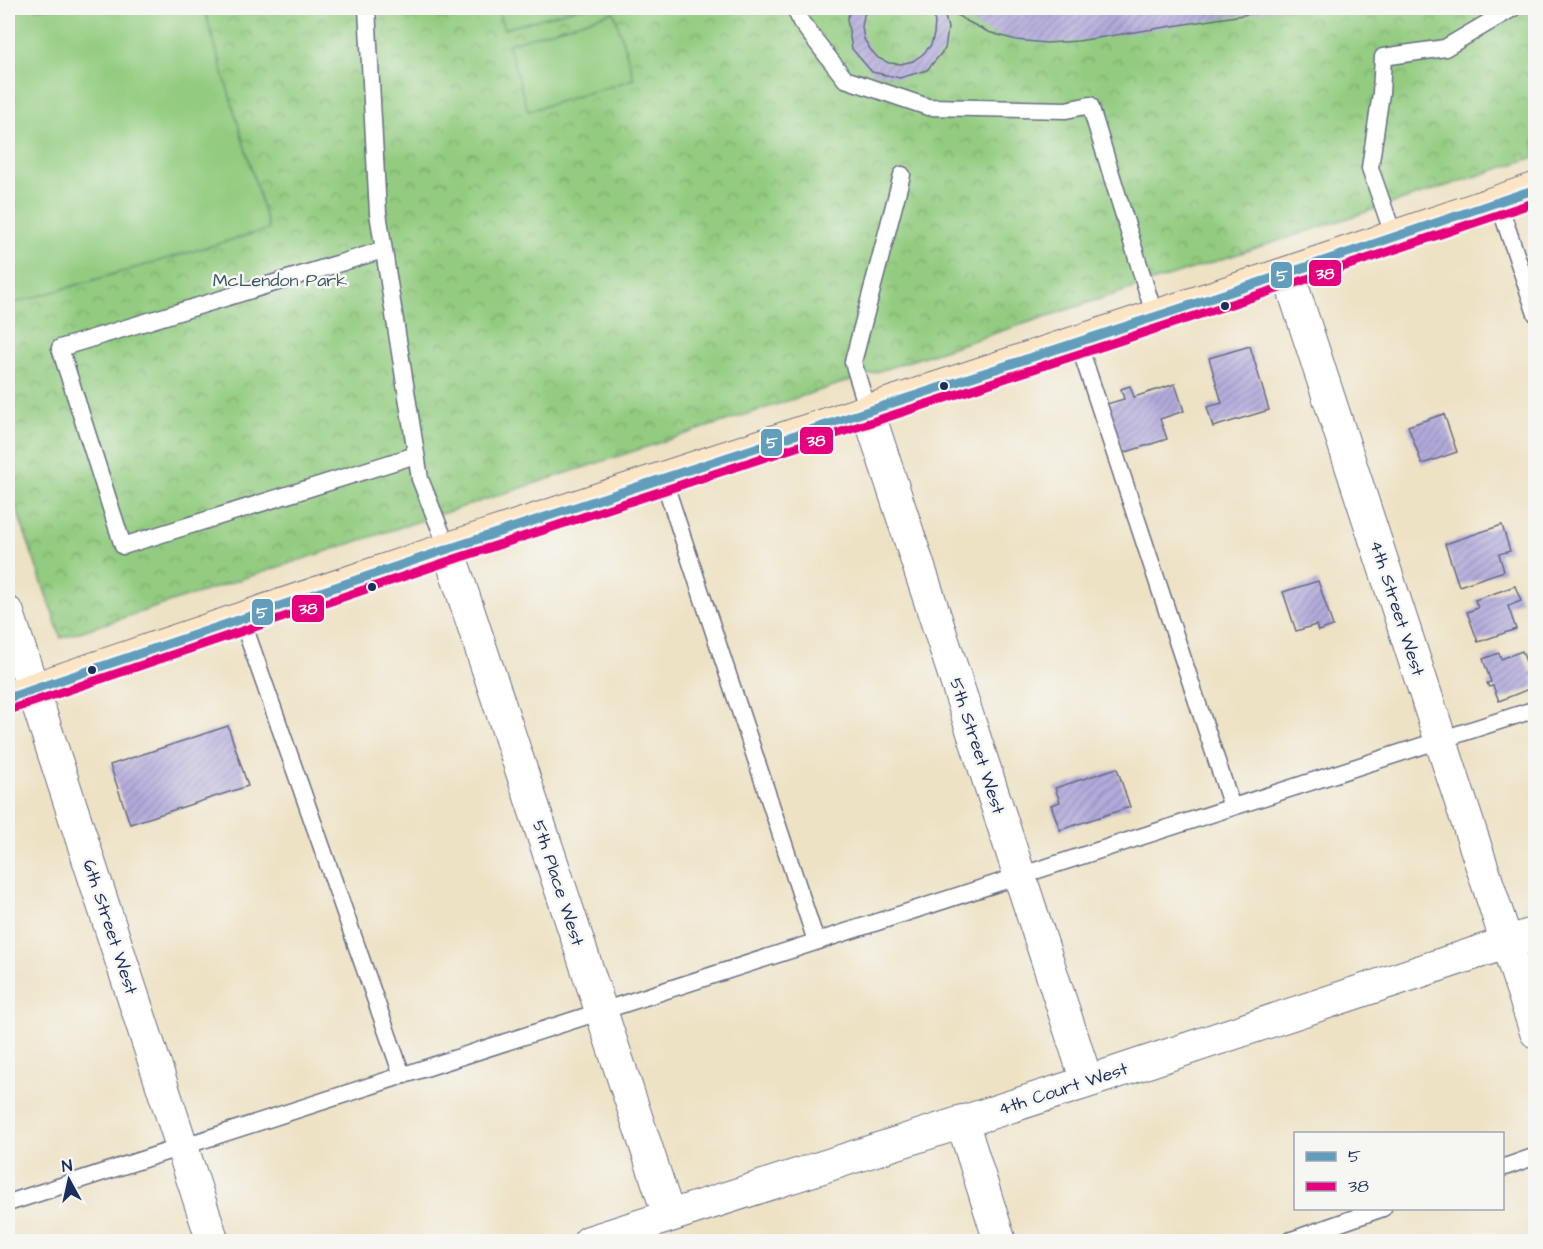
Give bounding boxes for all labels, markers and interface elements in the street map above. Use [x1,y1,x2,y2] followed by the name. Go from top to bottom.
[1308,259,1342,287] line badge: 38
[1270,261,1293,289] line badge: 5
[1315,263,1335,285] text: 38
[1276,265,1288,287] text: 5
[213,268,347,293] park label: McLendon Park
[1219,300,1231,312] unlabelled marker
[938,380,950,392] unlabelled marker
[799,426,834,455] line badge: 38
[760,428,783,457] line badge: 5
[806,430,826,452] text: 38
[766,432,778,454] text: 5
[1363,537,1431,680] street label: 4th Street West
[366,581,378,593] unlabelled marker
[291,594,325,623] line badge: 38
[251,598,274,626] line badge: 5
[298,598,318,620] text: 38
[256,602,268,624] text: 5
[86,664,98,676] unlabelled marker
[943,675,1011,818] street label: 5th Street West
[526,817,590,950] street label: 5th Place West
[76,856,144,998] street label: 6th Street West
[995,1056,1132,1122] street label: 4th Court West
[1294,1132,1504,1210] legend
[1348,1144,1361,1169] text: 5
[39,1150,99,1210] north arrow
[61,1155,74,1178] text: N
[1348,1174,1369,1199] text: 38

